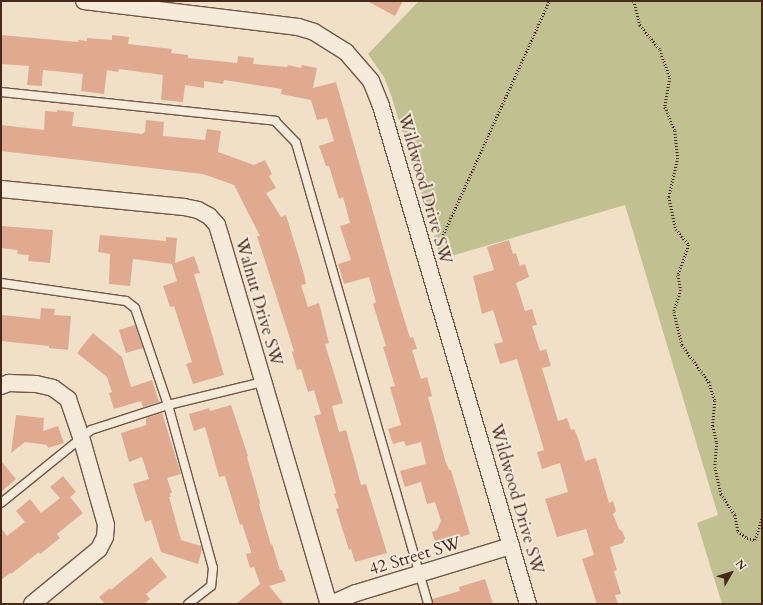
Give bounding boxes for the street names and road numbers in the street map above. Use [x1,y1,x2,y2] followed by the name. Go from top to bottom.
[394,111,456,267] street label: Wildwood Drive SW
[231,236,287,368] street label: Walnut Drive SW
[486,421,548,577] street label: Wildwood Drive SW
[367,532,463,580] street label: 42 Street SW

